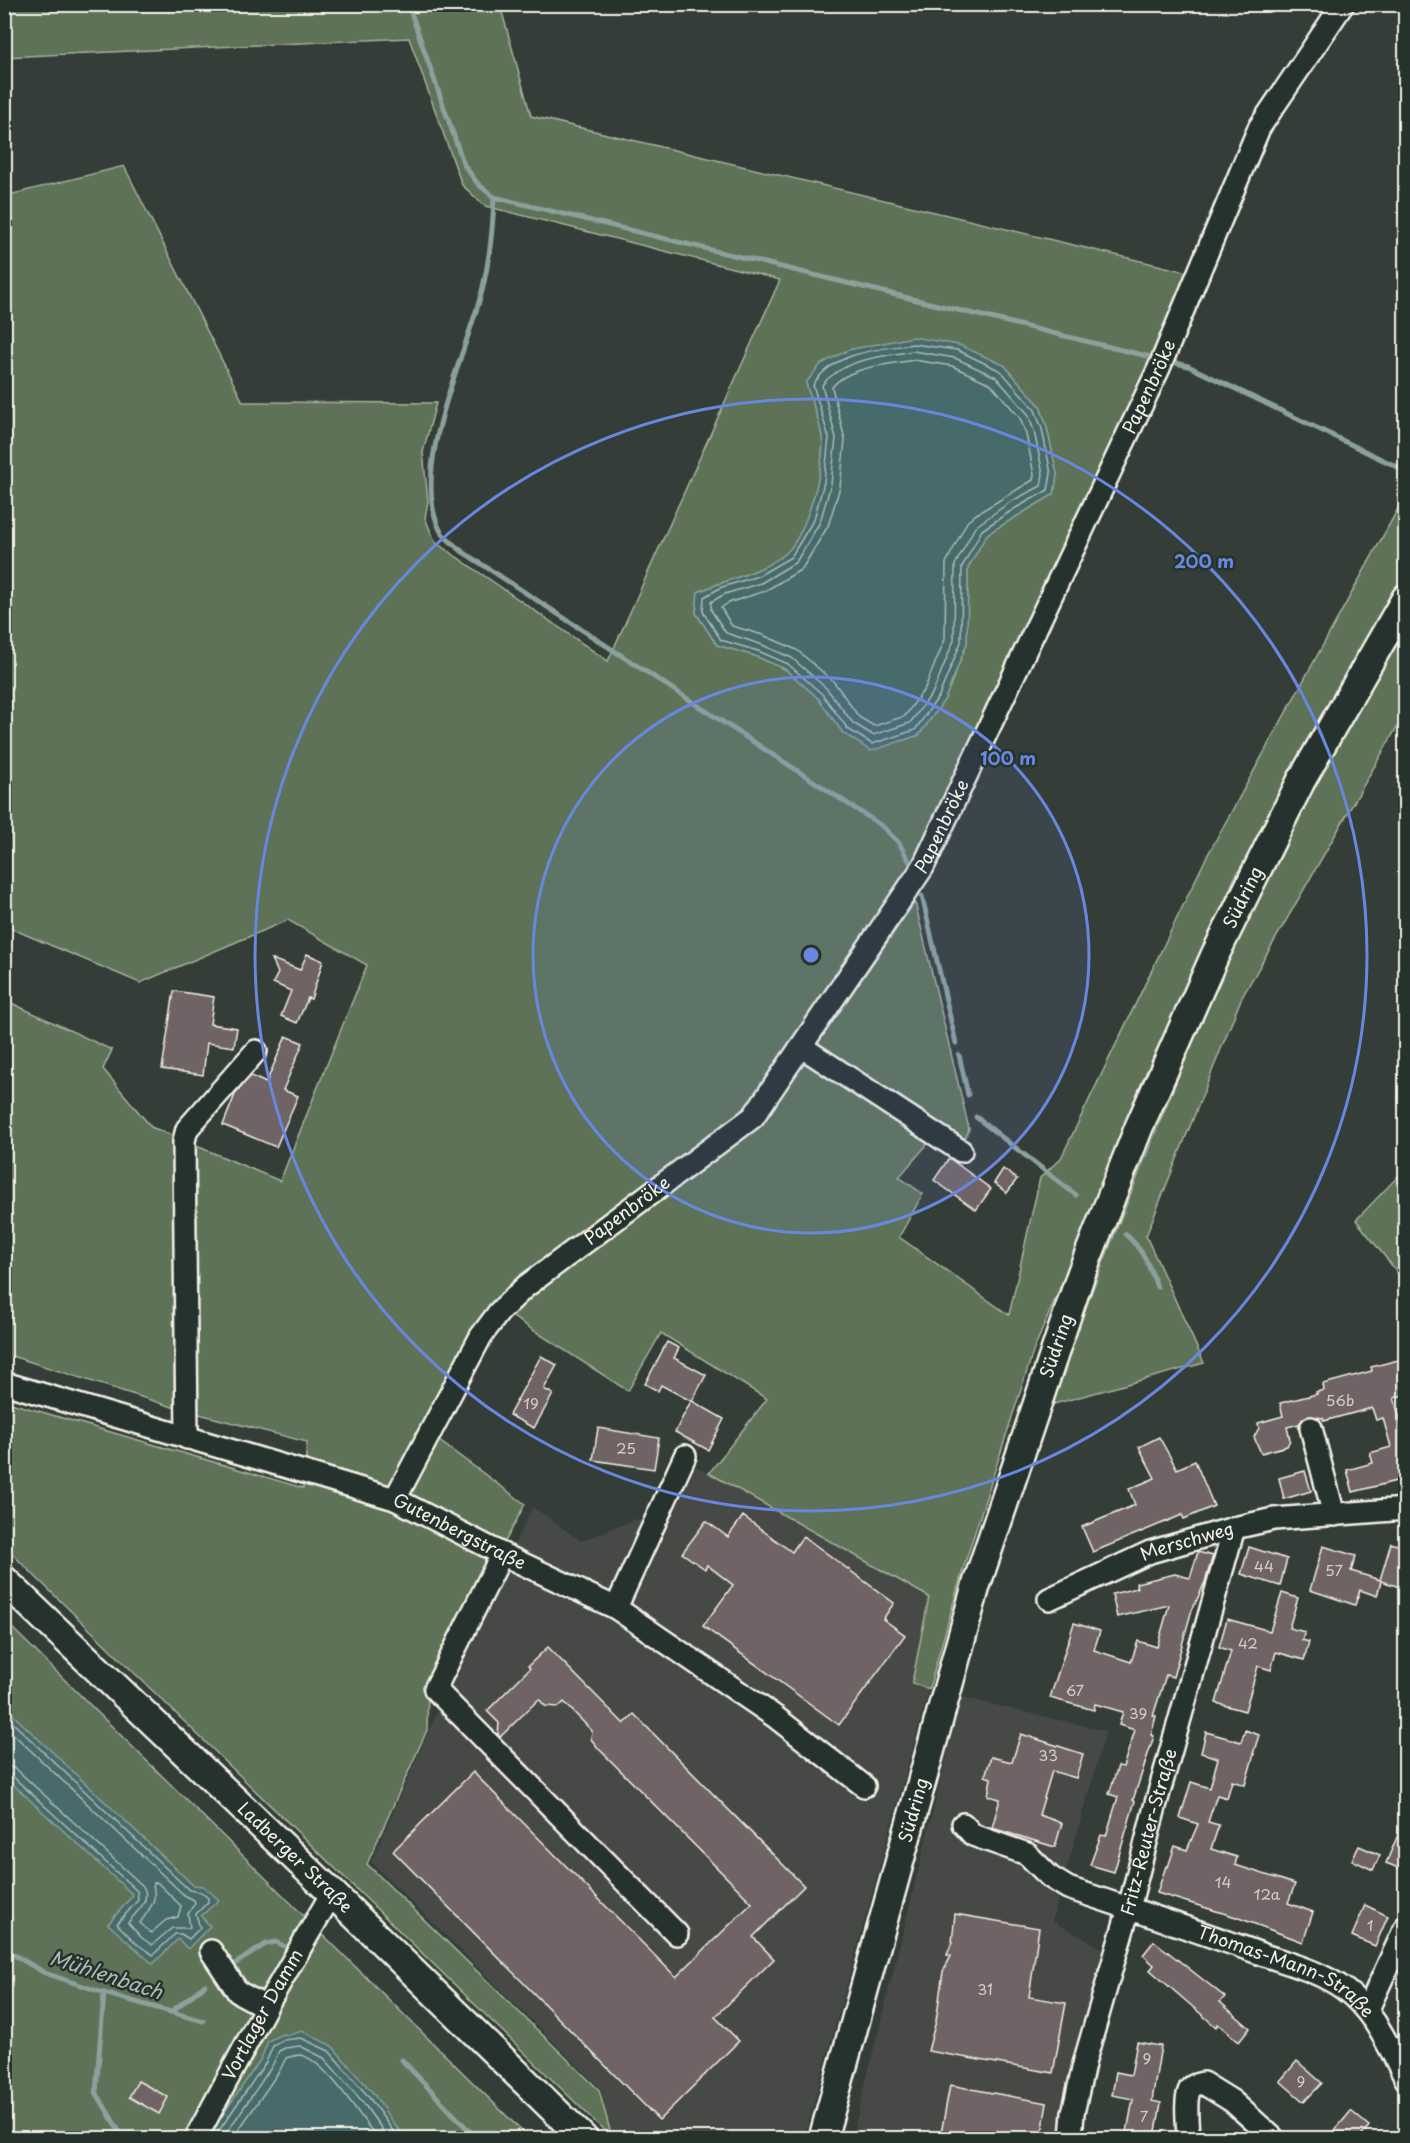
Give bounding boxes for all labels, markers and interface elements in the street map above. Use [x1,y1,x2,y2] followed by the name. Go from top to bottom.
[1115,335,1181,438] street label: Papenbröke
[1174,547,1234,574] text: 200 m
[980,744,1036,771] text: 100 m
[907,774,975,878] street label: Papenbröke
[1215,861,1269,933] street label: Südring
[801,945,821,965] centre of rings
[578,1168,675,1251] street label: Papenbröke
[1032,1310,1079,1381] street label: Südring
[1326,1388,1354,1411] house number: 56b
[523,1391,539,1414] house number: 19
[616,1436,636,1459] house number: 25
[389,1485,531,1575] street label: Gutenbergstraße
[1135,1514,1237,1567] street label: Merschweg
[1254,1554,1274,1577] house number: 44
[1325,1558,1343,1581] house number: 57
[1238,1631,1258,1654] house number: 42
[1066,1678,1085,1701] house number: 67
[1129,1701,1147,1724] house number: 39
[1038,1743,1058,1766] house number: 33
[1112,1745,1183,1919] street label: Fritz-Reuter-Straße
[891,1774,934,1845] street label: Südring
[232,1795,360,1918] street label: Ladberger Straße
[1215,1870,1231,1893] house number: 14
[1254,1882,1281,1905] house number: 12a
[1367,1913,1373,1936] house number: 1
[1194,1917,1382,2023] street label: Thomas-Mann-Straße
[46,1942,167,2006] water label: Mühlenbach
[214,1944,309,2085] street label: Vortlager Damm
[977,1977,993,2000] house number: 31
[1143,2046,1151,2069] house number: 9
[1297,2069,1305,2092] house number: 9
[1140,2104,1149,2127] house number: 7

